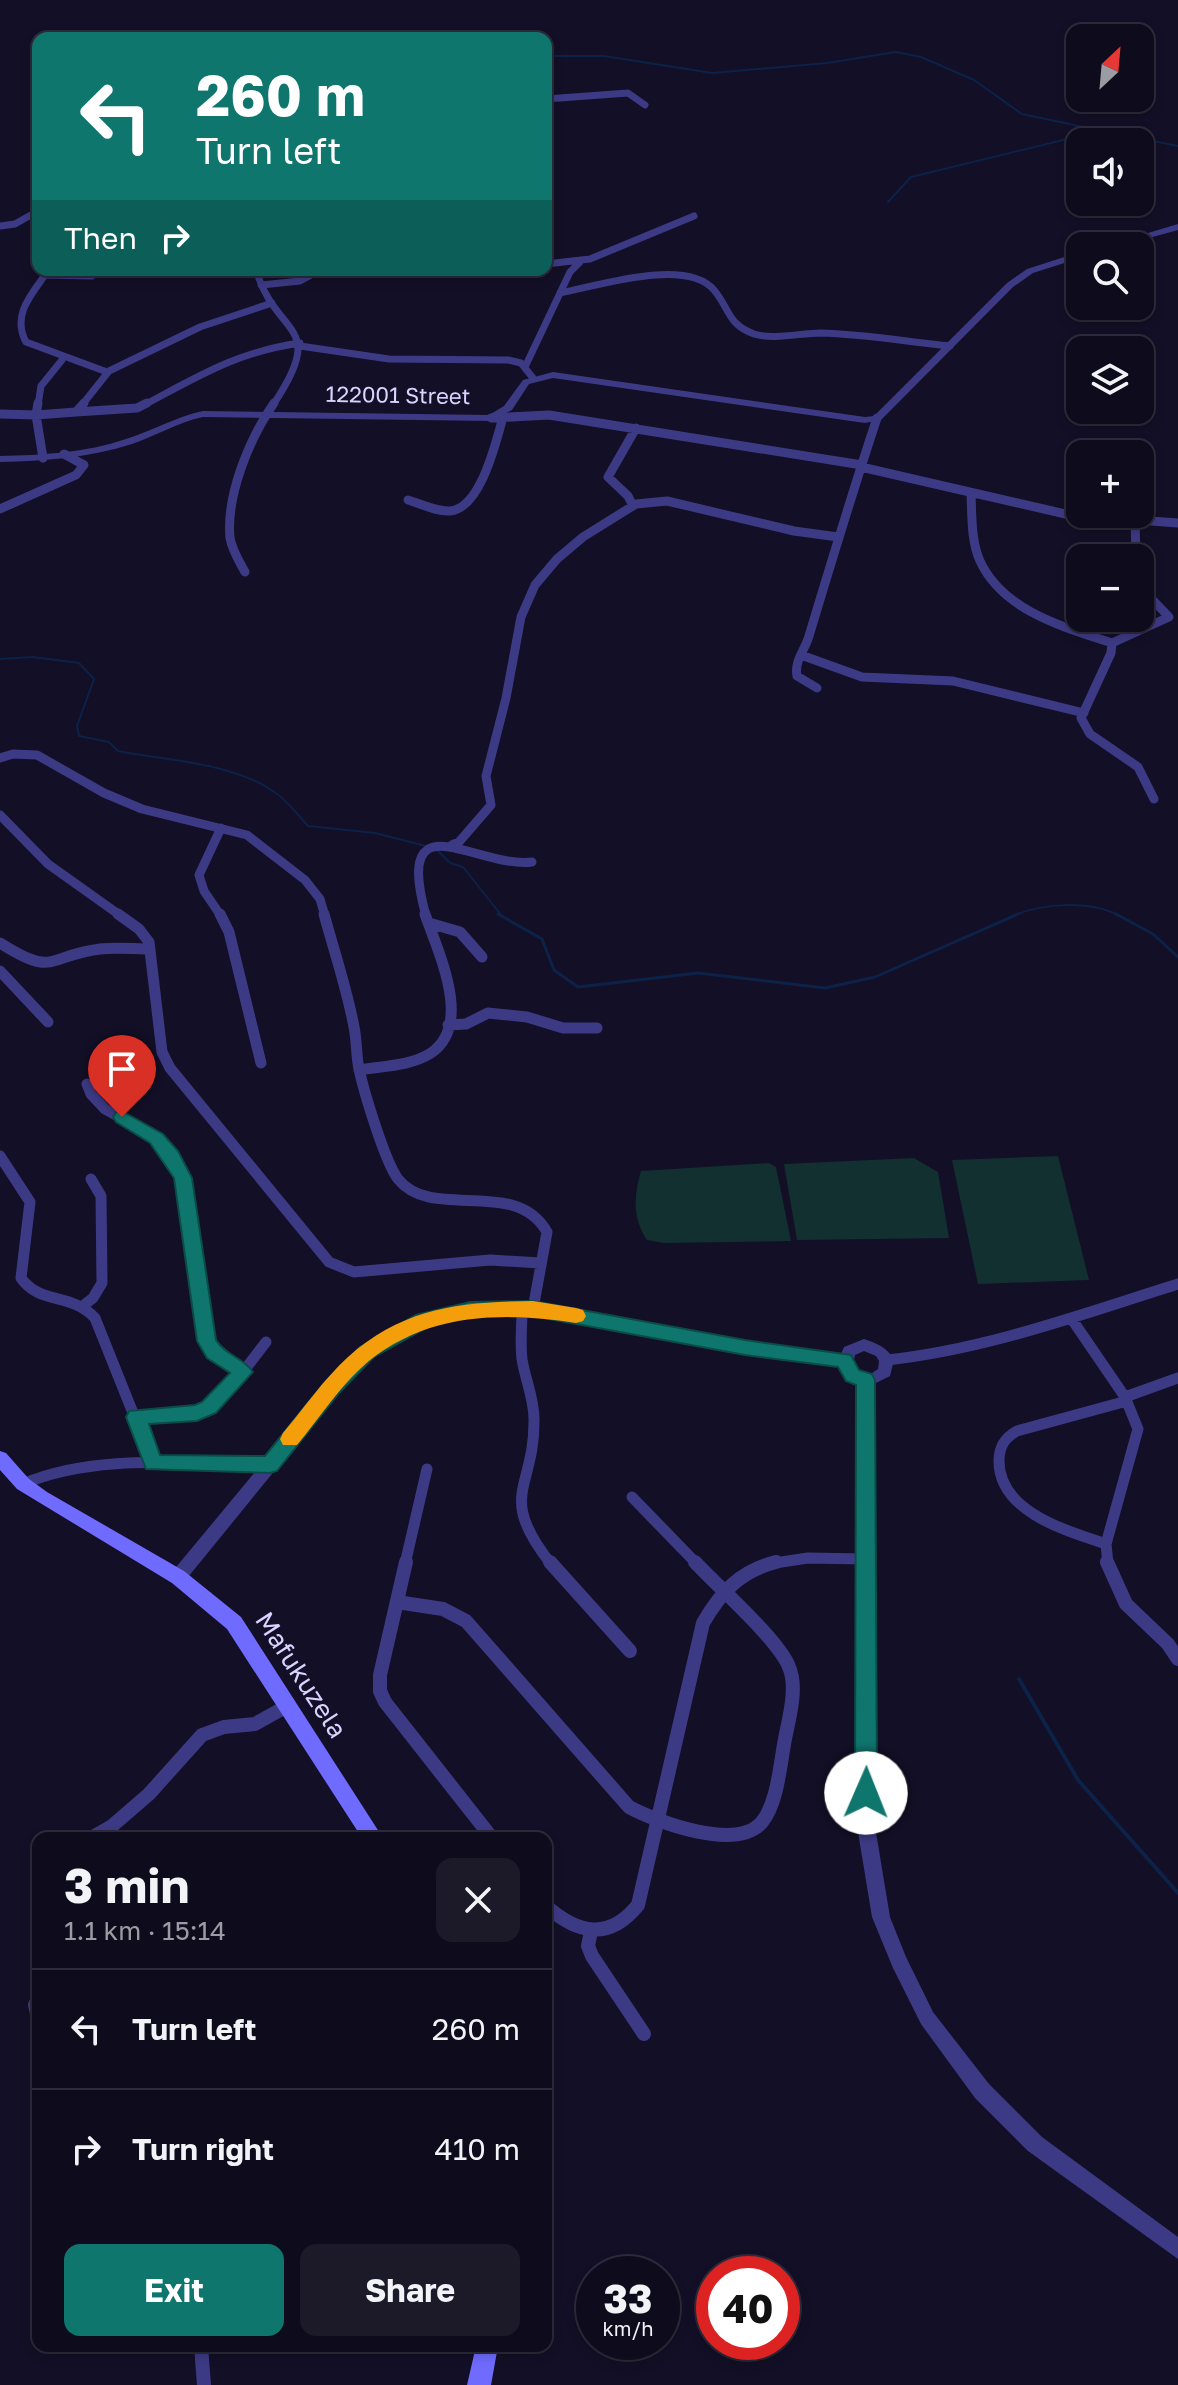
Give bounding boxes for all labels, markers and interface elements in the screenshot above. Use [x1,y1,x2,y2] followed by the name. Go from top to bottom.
[1066,24,1154,112] north arrow
[1066,24,1154,632] map controls
[196,61,365,128] text: 260 m
[64,64,168,168] icon: left
[1066,128,1154,216] button: sound
[196,129,342,172] text: Turn left
[153,216,197,260] icon: right
[64,220,137,256] text: Then
[1066,232,1154,320] button: search
[1066,336,1154,424] button: layers
[325,380,471,409] street label: 122001 Street
[1066,440,1154,528] button: +
[1066,544,1154,632] button: −
[88,1035,156,1117] pin
[100,1047,144,1091] icon: arrive
[249,1606,354,1744] street label: Mafukuzela
[824,1751,908,1835] position arrow
[64,1856,189,1914] text: 3 min
[436,1858,520,1942] button: close
[64,1915,226,1946] text: 1.1 km · 15:14
[64,2007,108,2051] icon: left
[132,2011,257,2047] text: Turn left
[432,2011,520,2047] text: 260 m
[64,2127,108,2171] icon: right
[132,2131,274,2167] text: Turn right
[435,2131,520,2167] text: 410 m
[64,2244,284,2336] button: Exit
[300,2244,520,2336] button: Share
[696,2256,800,2360] speed limit sign: 40
[604,2274,652,2322] text: 33
[603,2316,653,2340] text: km/h

